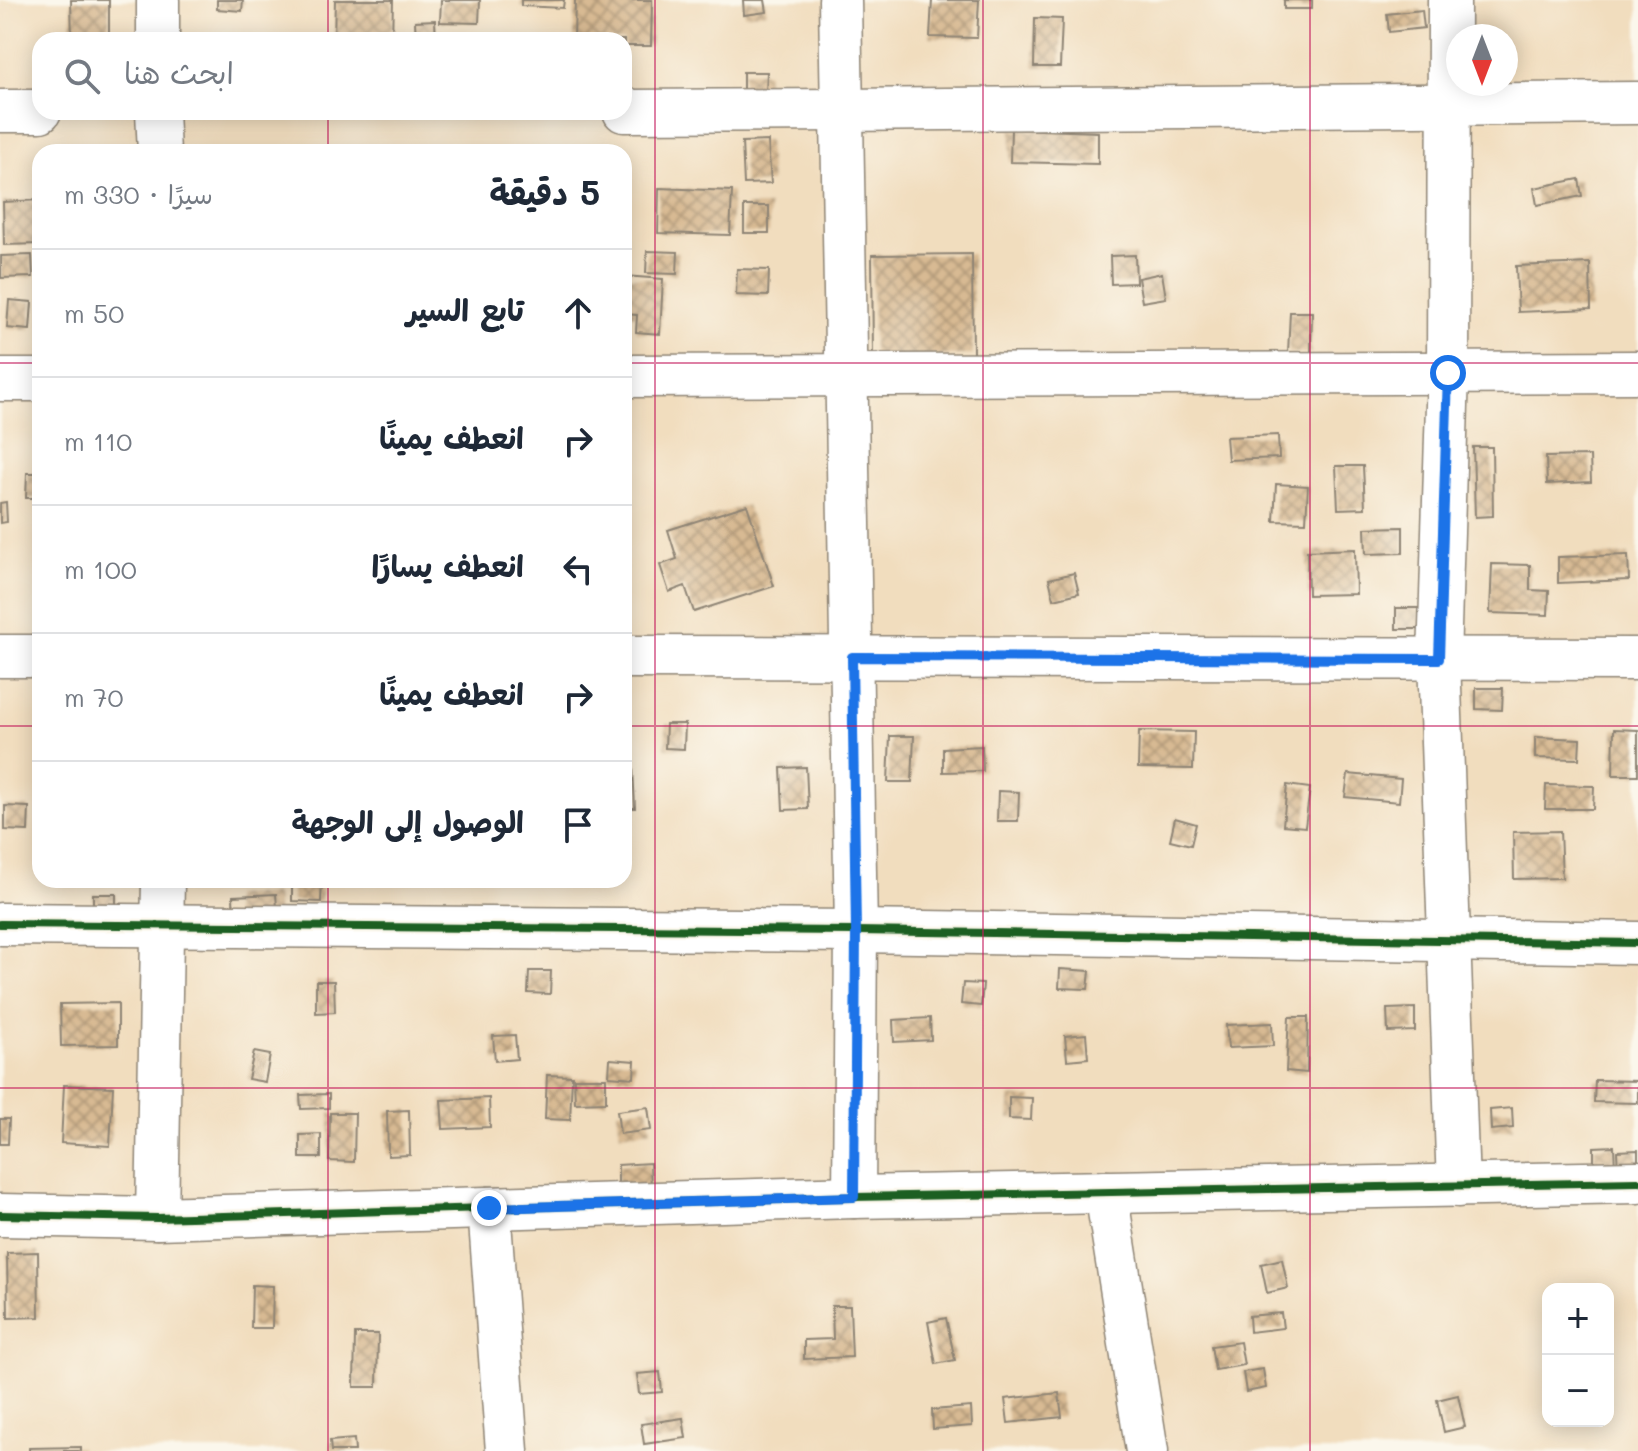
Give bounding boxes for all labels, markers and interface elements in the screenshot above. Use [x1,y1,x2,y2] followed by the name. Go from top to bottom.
[1446,24,1518,96] north arrow
[32,32,632,120] search box
[124,52,234,92] text: ابحث هنا
[60,54,104,98] icon: search
[489,169,600,214] text: 5 دقيقة
[64,177,213,211] text: سيرًا · 330 m
[406,289,524,329] text: تابع السير
[556,291,600,335] icon: ahead
[64,296,124,330] text: 50 m
[1430,355,1466,391] route start
[379,417,524,457] text: انعطف يمينًا
[556,419,600,463] icon: right
[64,424,132,458] text: 110 m
[371,545,524,585] text: انعطف يسارًا
[556,547,600,591] icon: left
[64,552,137,586] text: 100 m
[379,673,524,713] text: انعطف يمينًا
[556,675,600,719] icon: right
[64,680,124,714] text: 70 m
[291,801,524,841] text: الوصول إلى الوجهة
[556,803,600,847] icon: arrive
[471,1190,507,1226] route end
[1542,1283,1614,1427] map controls
[1542,1283,1614,1355] button: +
[1542,1355,1614,1427] button: −

